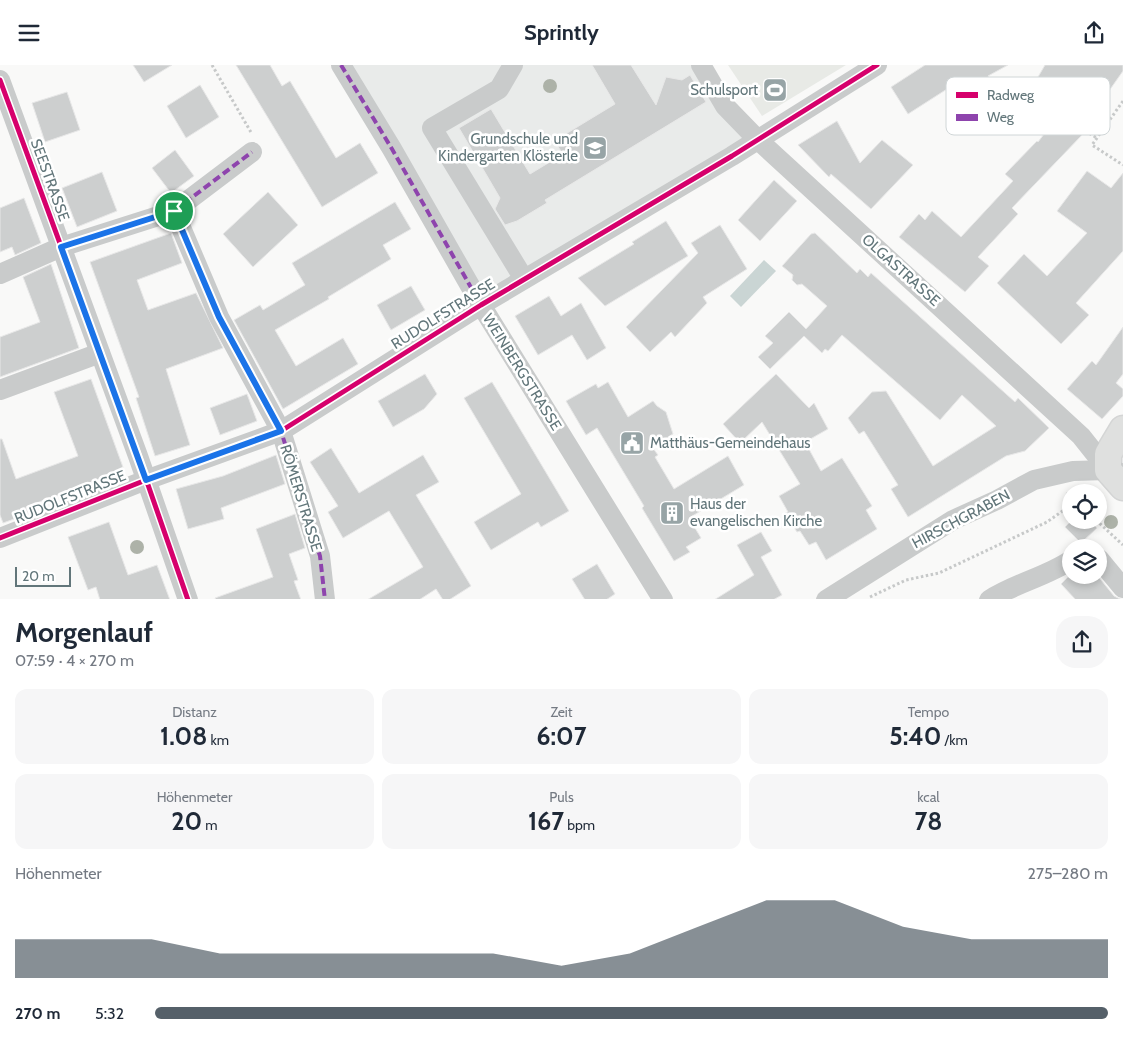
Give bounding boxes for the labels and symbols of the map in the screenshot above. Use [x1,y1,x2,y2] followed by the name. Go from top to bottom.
[762,77,788,103] sports icon: Schulsport
[946,77,1110,135] legend
[690,81,758,99] place label: Schulsport
[987,86,1035,104] text: Radweg
[987,108,1015,126] text: Weg
[438,130,578,165] place label: Grundschule und Kindergarten Klösterle
[582,135,608,161] school or university icon: Grundschule und Kindergarten Klösterle
[27,136,73,224] street label: SEESTRASSE
[153,190,195,232] pin
[858,230,944,310] street label: OLGASTRASSE
[388,275,498,353] street label: RUDOLFSTRASSE
[479,310,565,434] street label: WEINBERGSTRASSE
[619,430,645,456] public building icon: Matthäus-Gemeindehaus
[650,434,811,452] place label: Matthäus-Gemeindehaus
[276,442,326,554] street label: RÖMERSTRASSE
[12,466,128,528] street label: RUDOLFSTRASSE
[909,486,1013,552] street label: HIRSCHGRABEN
[690,495,822,530] place label: Haus der evangelischen Kirche
[659,500,685,526] building icon: Haus der evangelischen Kirche
[15,565,71,588] scale bar

